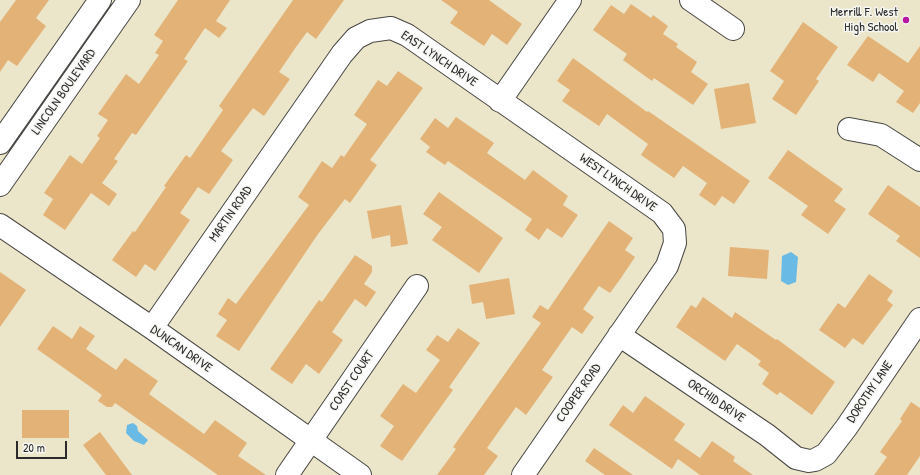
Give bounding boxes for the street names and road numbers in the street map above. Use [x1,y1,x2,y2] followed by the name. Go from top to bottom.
[398,28,480,90] street label: EAST LYNCH DRIVE
[29,46,99,138] street label: LINCOLN BOULEVARD
[576,151,660,215] street label: WEST LYNCH DRIVE
[206,183,256,245] street label: MARTIN ROAD
[147,322,215,376] street label: DUNCAN DRIVE
[326,348,378,414] street label: COAST COURT
[844,358,896,426] street label: DOROTHY LANE
[553,361,605,425] street label: COOPER ROAD
[684,376,748,426] street label: ORCHID DRIVE

